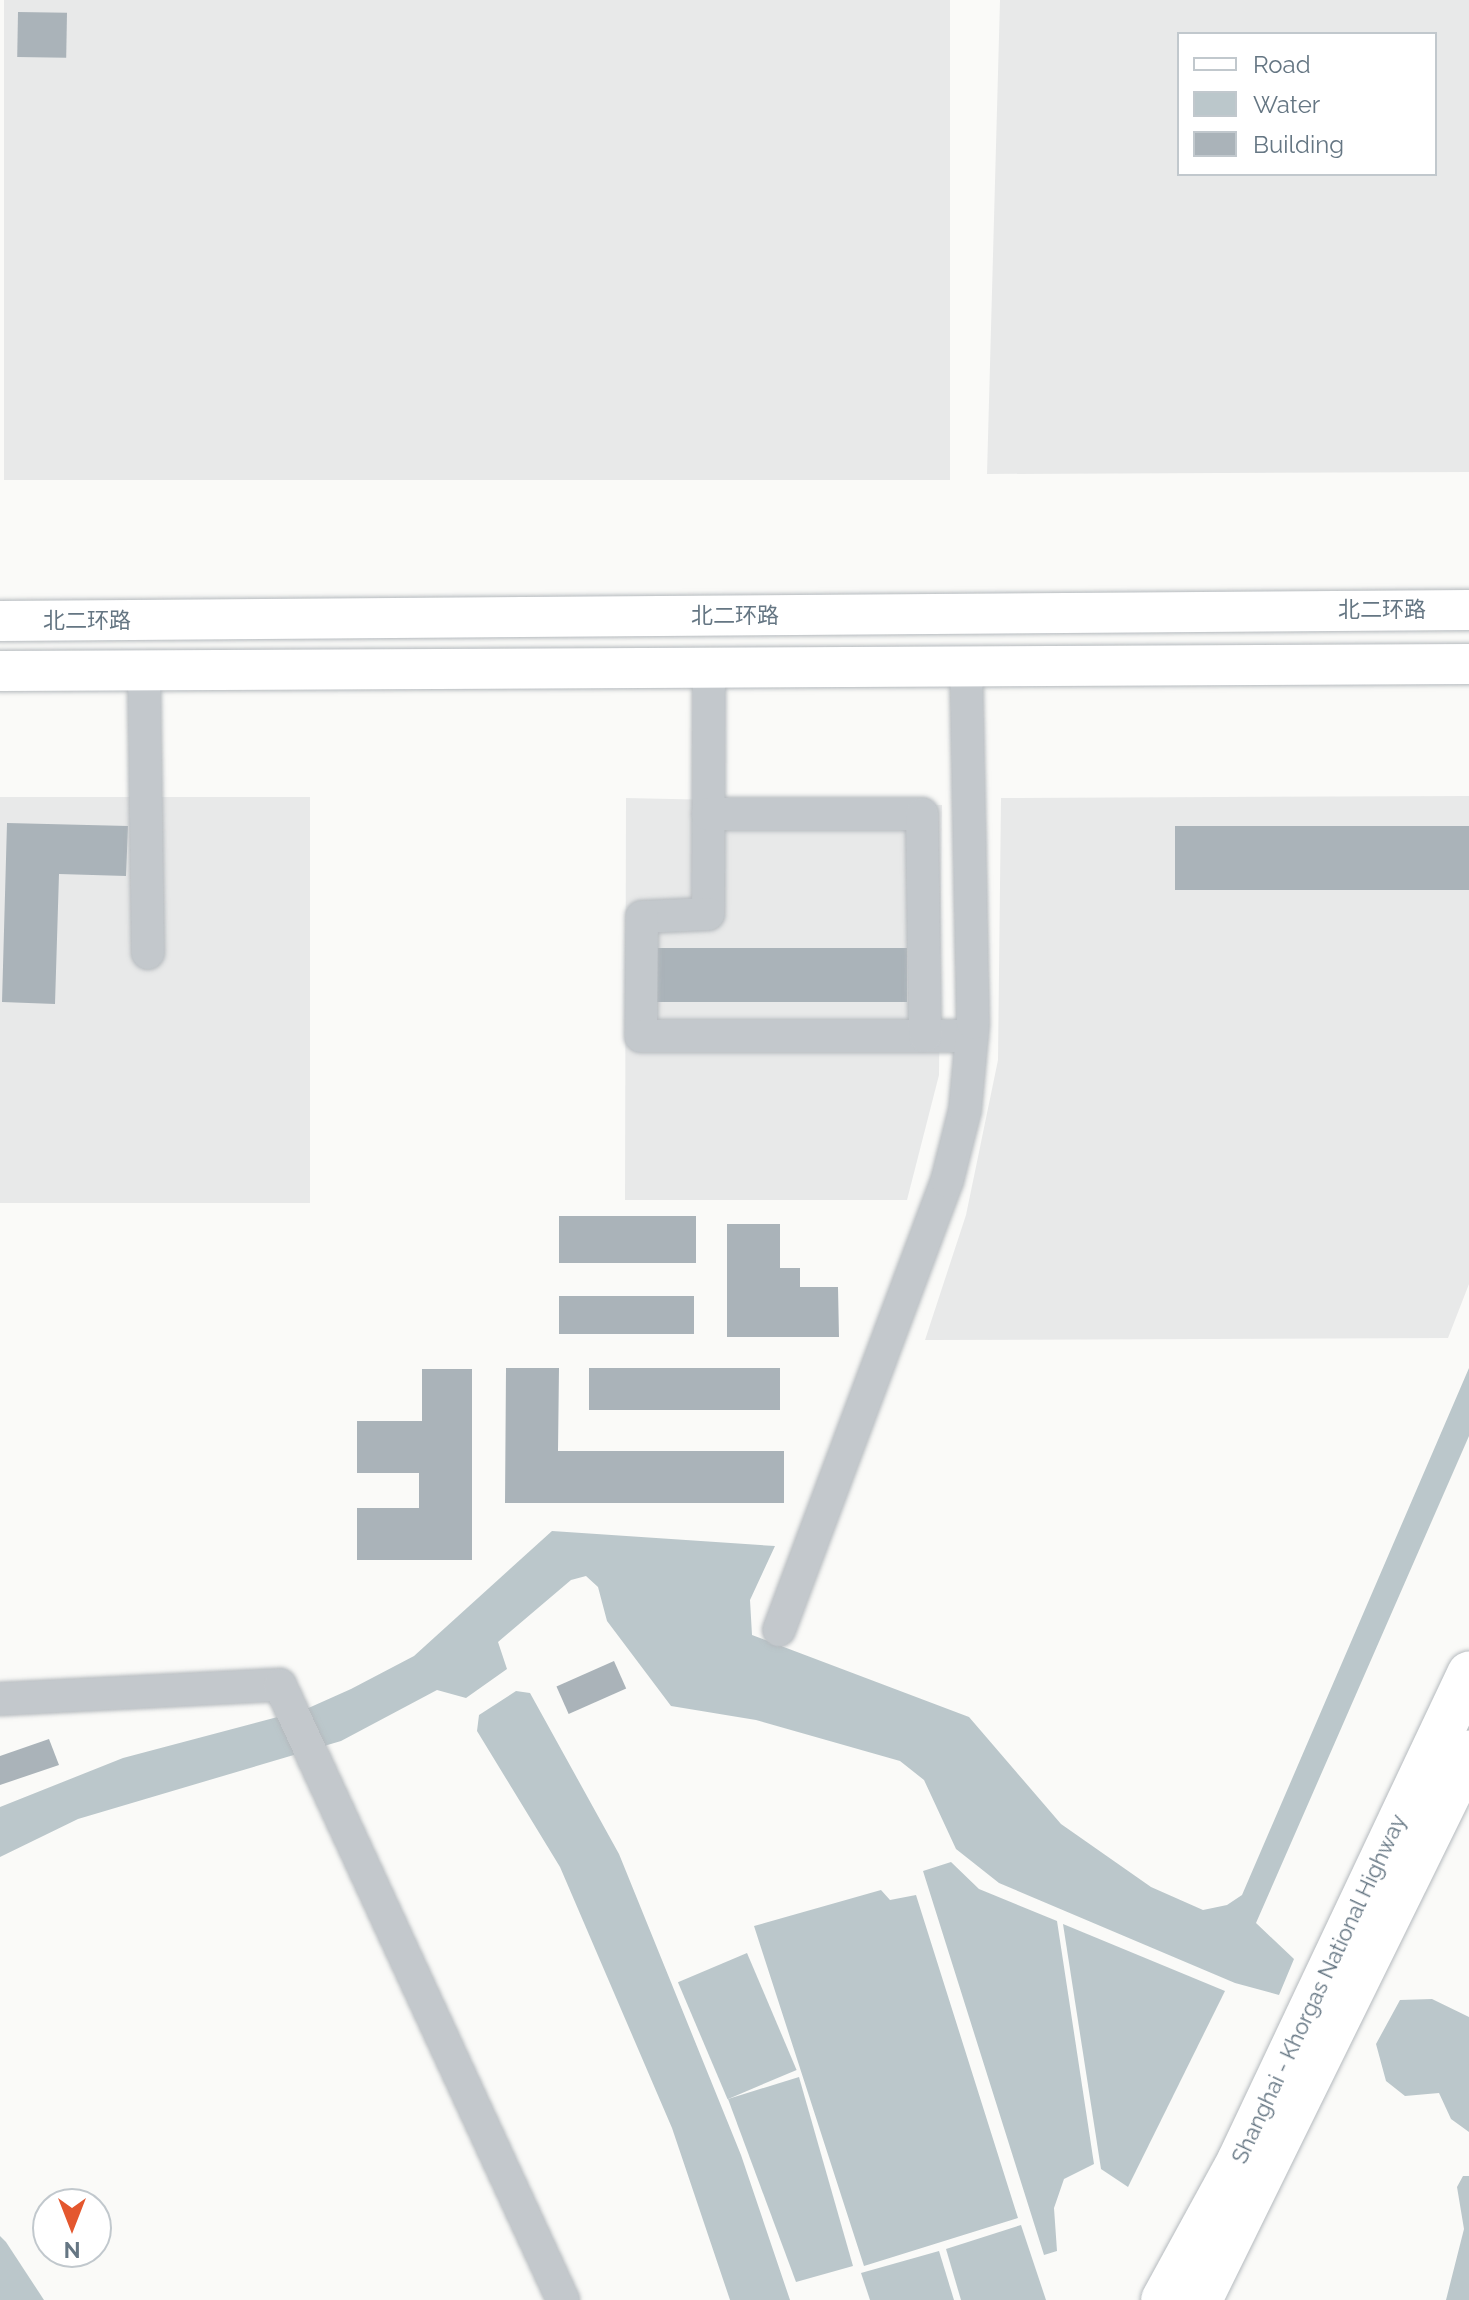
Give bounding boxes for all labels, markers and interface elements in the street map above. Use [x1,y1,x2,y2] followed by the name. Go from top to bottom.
[1177,32,1437,176] legend
[1253,50,1311,79] text: Road
[1253,90,1320,119] text: Water
[1253,130,1344,159] text: Building
[1338,597,1426,623] street label: 北二环路
[691,603,779,629] street label: 北二环路
[43,608,131,634] street label: 北二环路
[1226,1810,1412,2168] street label: Shanghai - Khorgas National Highway
[32,2188,112,2268] north arrow
[64,2237,80,2263] text: N

